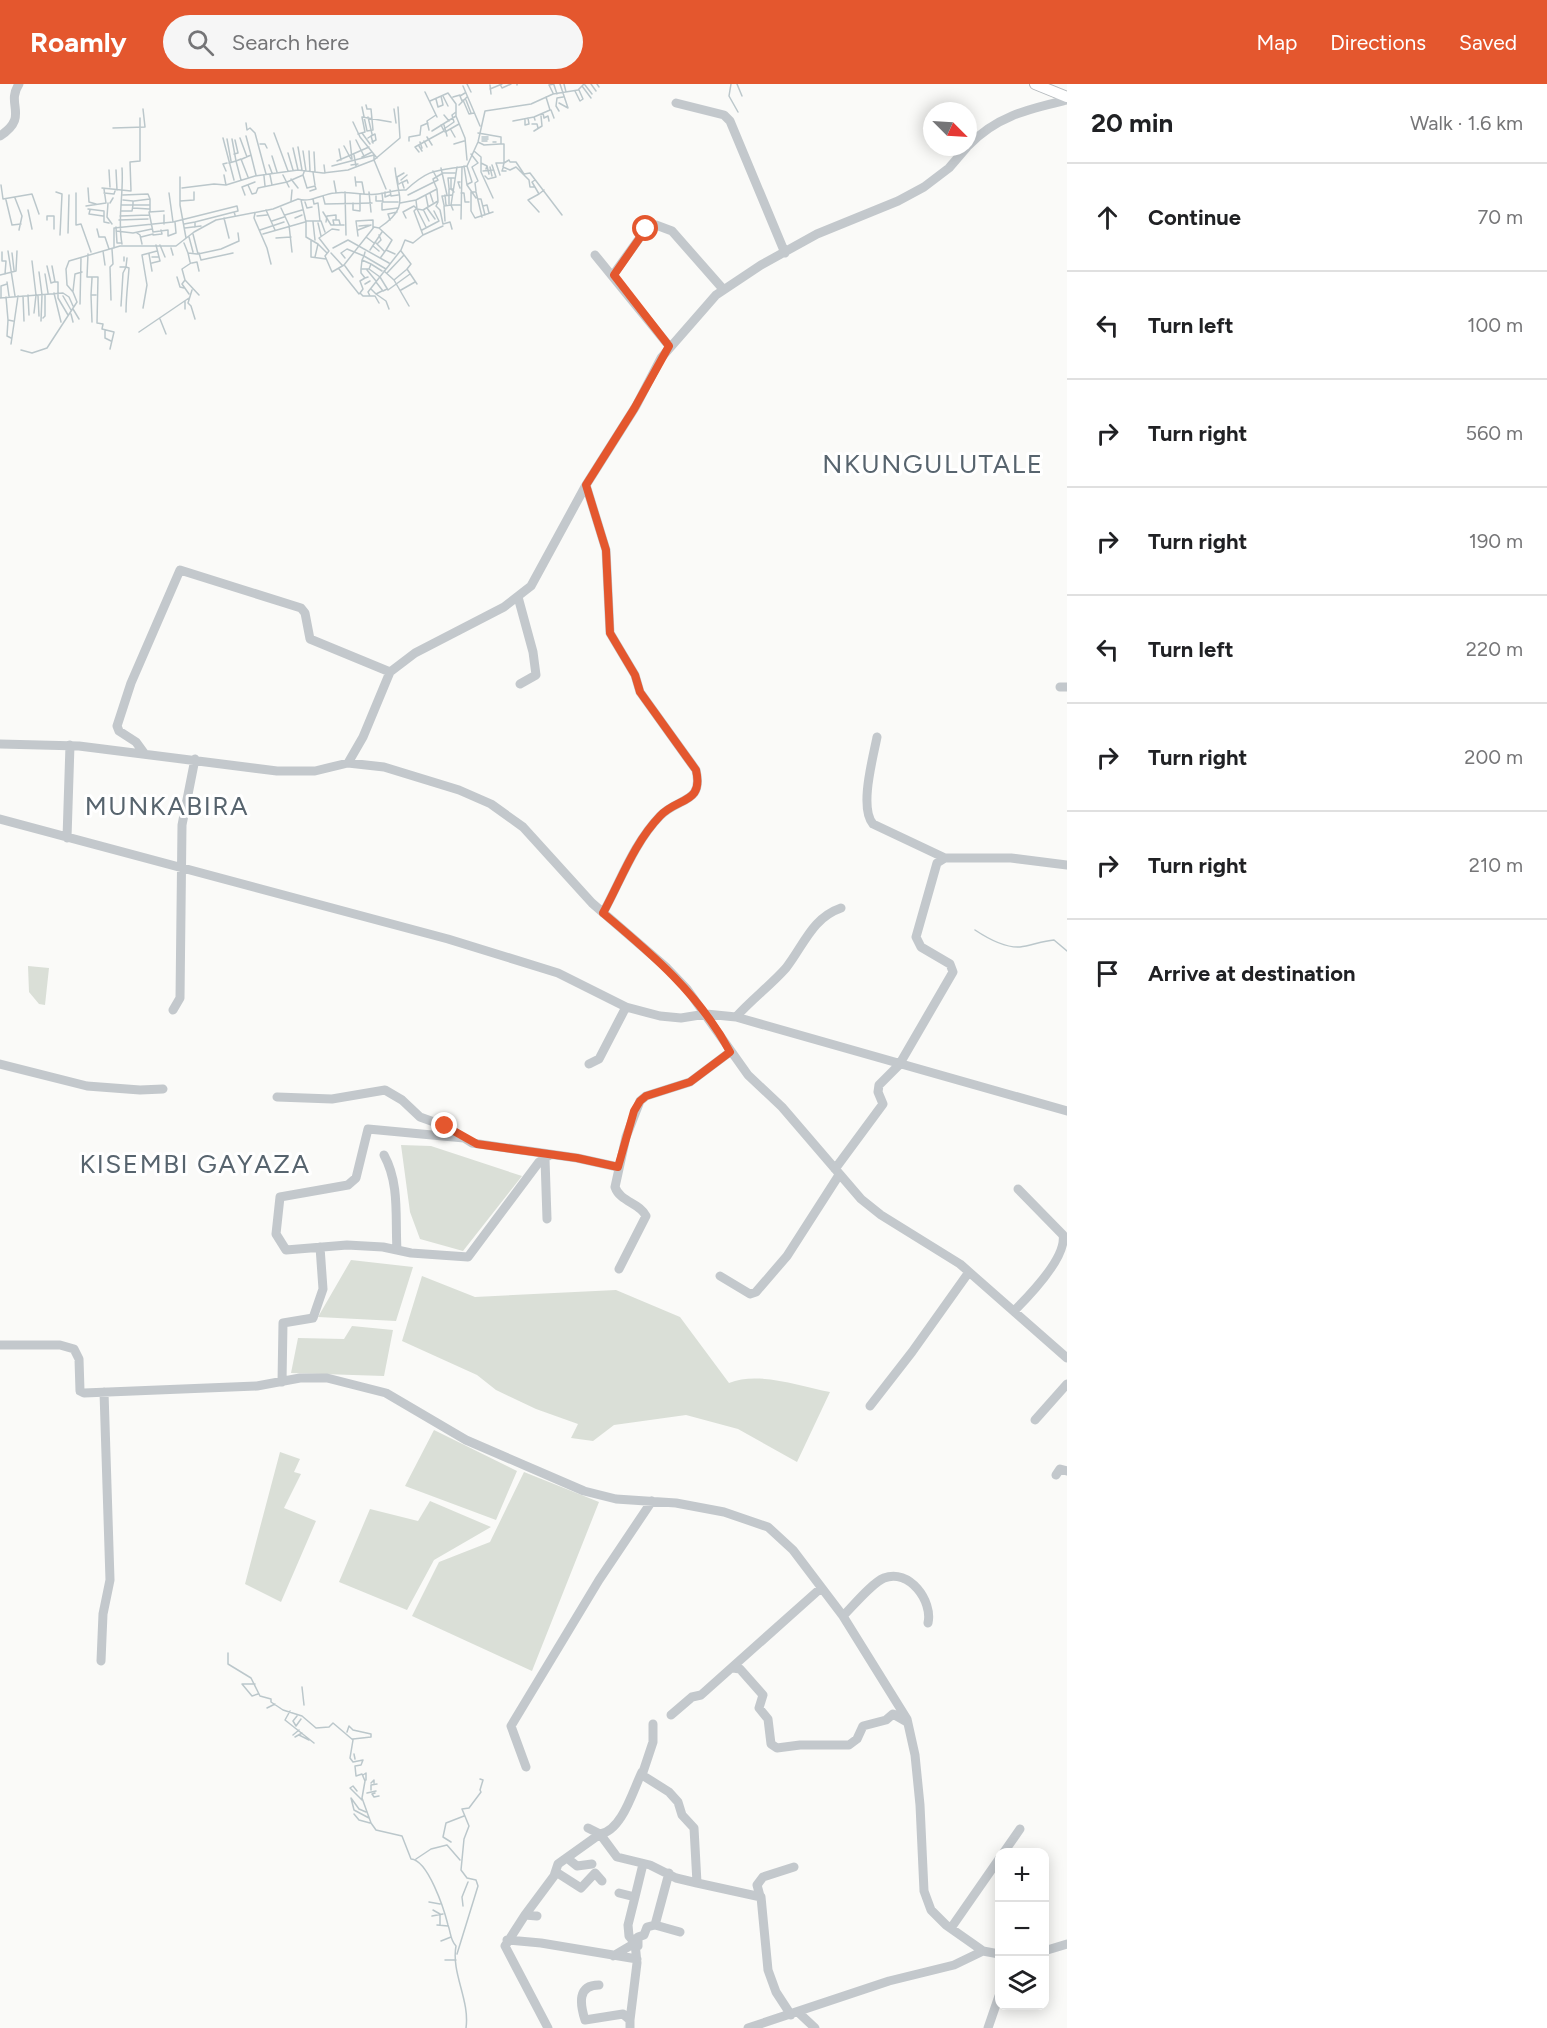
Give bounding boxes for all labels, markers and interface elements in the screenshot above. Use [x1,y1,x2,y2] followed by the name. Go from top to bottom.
[163,15,583,69] search box
[30,25,127,59] text: Roamly
[184,26,217,59] icon: search
[232,29,349,56] text: Search here
[1256,30,1297,55] text: Map
[1330,30,1426,55] text: Directions
[1459,30,1517,55] text: Saved
[923,102,977,156] north arrow
[1091,107,1173,139] text: 20 min
[1410,111,1523,135] text: Walk · 1.6 km
[1091,201,1124,234] icon: ahead
[1148,204,1241,231] text: Continue
[1477,205,1523,229] text: 70 m
[632,215,658,241] route start
[1091,309,1124,342] icon: left
[1148,312,1234,339] text: Turn left
[1467,313,1523,337] text: 100 m
[1091,417,1124,450] icon: right
[1148,420,1247,447] text: Turn right
[1465,421,1523,445] text: 560 m
[822,448,1044,480] district label: NKUNGULUTALE
[1091,525,1124,558] icon: right
[1148,528,1247,555] text: Turn right
[1469,529,1523,553] text: 190 m
[1091,633,1124,666] icon: left
[1148,636,1234,663] text: Turn left
[1466,637,1523,661] text: 220 m
[1091,741,1124,774] icon: right
[1148,744,1247,771] text: Turn right
[1464,745,1523,769] text: 200 m
[85,790,249,822] district label: MUNKABIRA
[1091,849,1124,882] icon: right
[1148,852,1247,879] text: Turn right
[1469,853,1523,877] text: 210 m
[1091,957,1124,990] icon: arrive
[1148,960,1356,987] text: Arrive at destination
[431,1112,457,1138] route end
[79,1148,311,1180] district label: KISEMBI GAYAZA
[995,1848,1049,2010] map controls
[995,1848,1049,1902] button: +
[995,1902,1049,1956] button: −
[995,1956,1049,2010] button: layers

